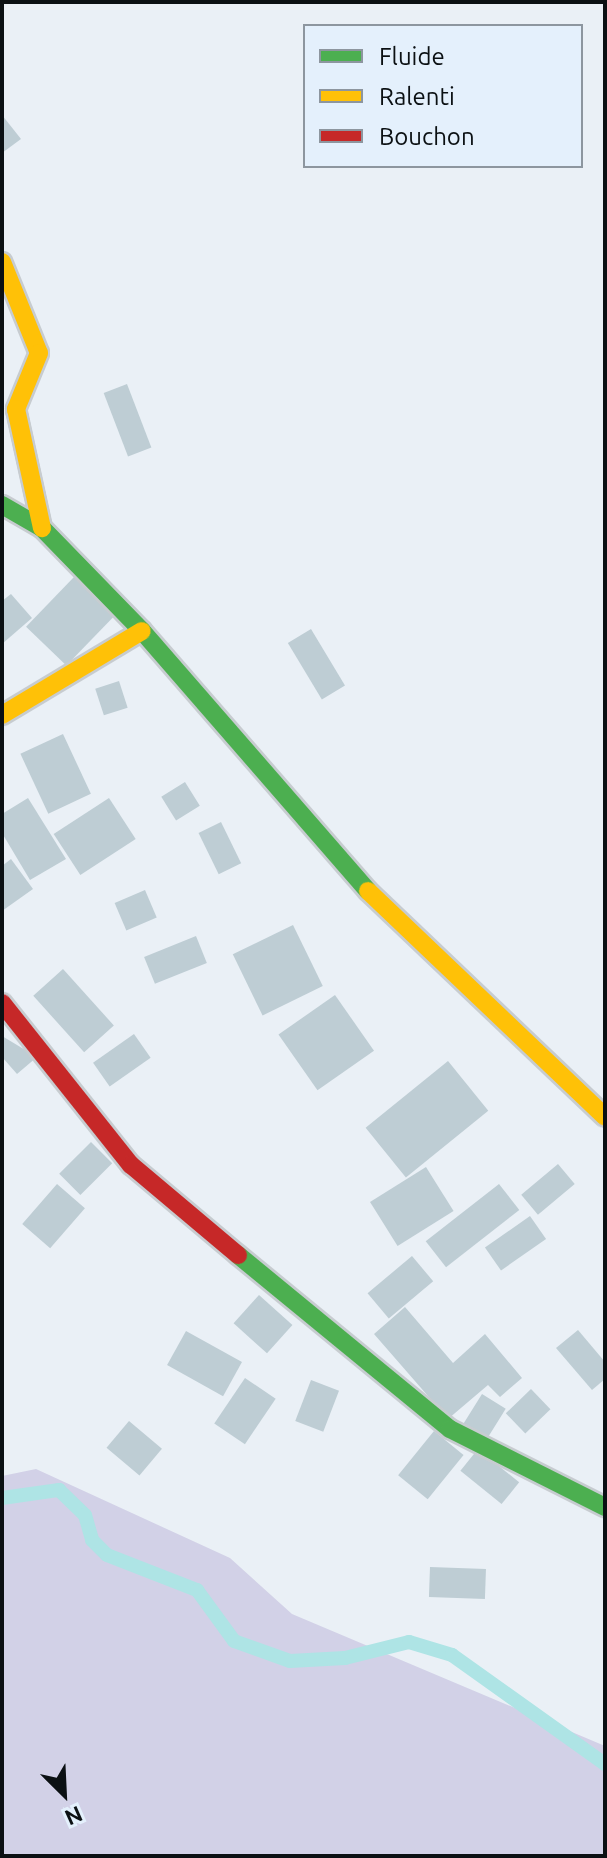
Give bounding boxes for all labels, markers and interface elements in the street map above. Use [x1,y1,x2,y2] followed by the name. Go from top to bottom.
[303,24,583,168] legend
[379,43,445,70] text: Fluide
[379,83,455,110] text: Ralenti
[379,123,475,150] text: Bouchon
[24,1754,104,1834] north arrow
[61,1802,87,1831] text: N

